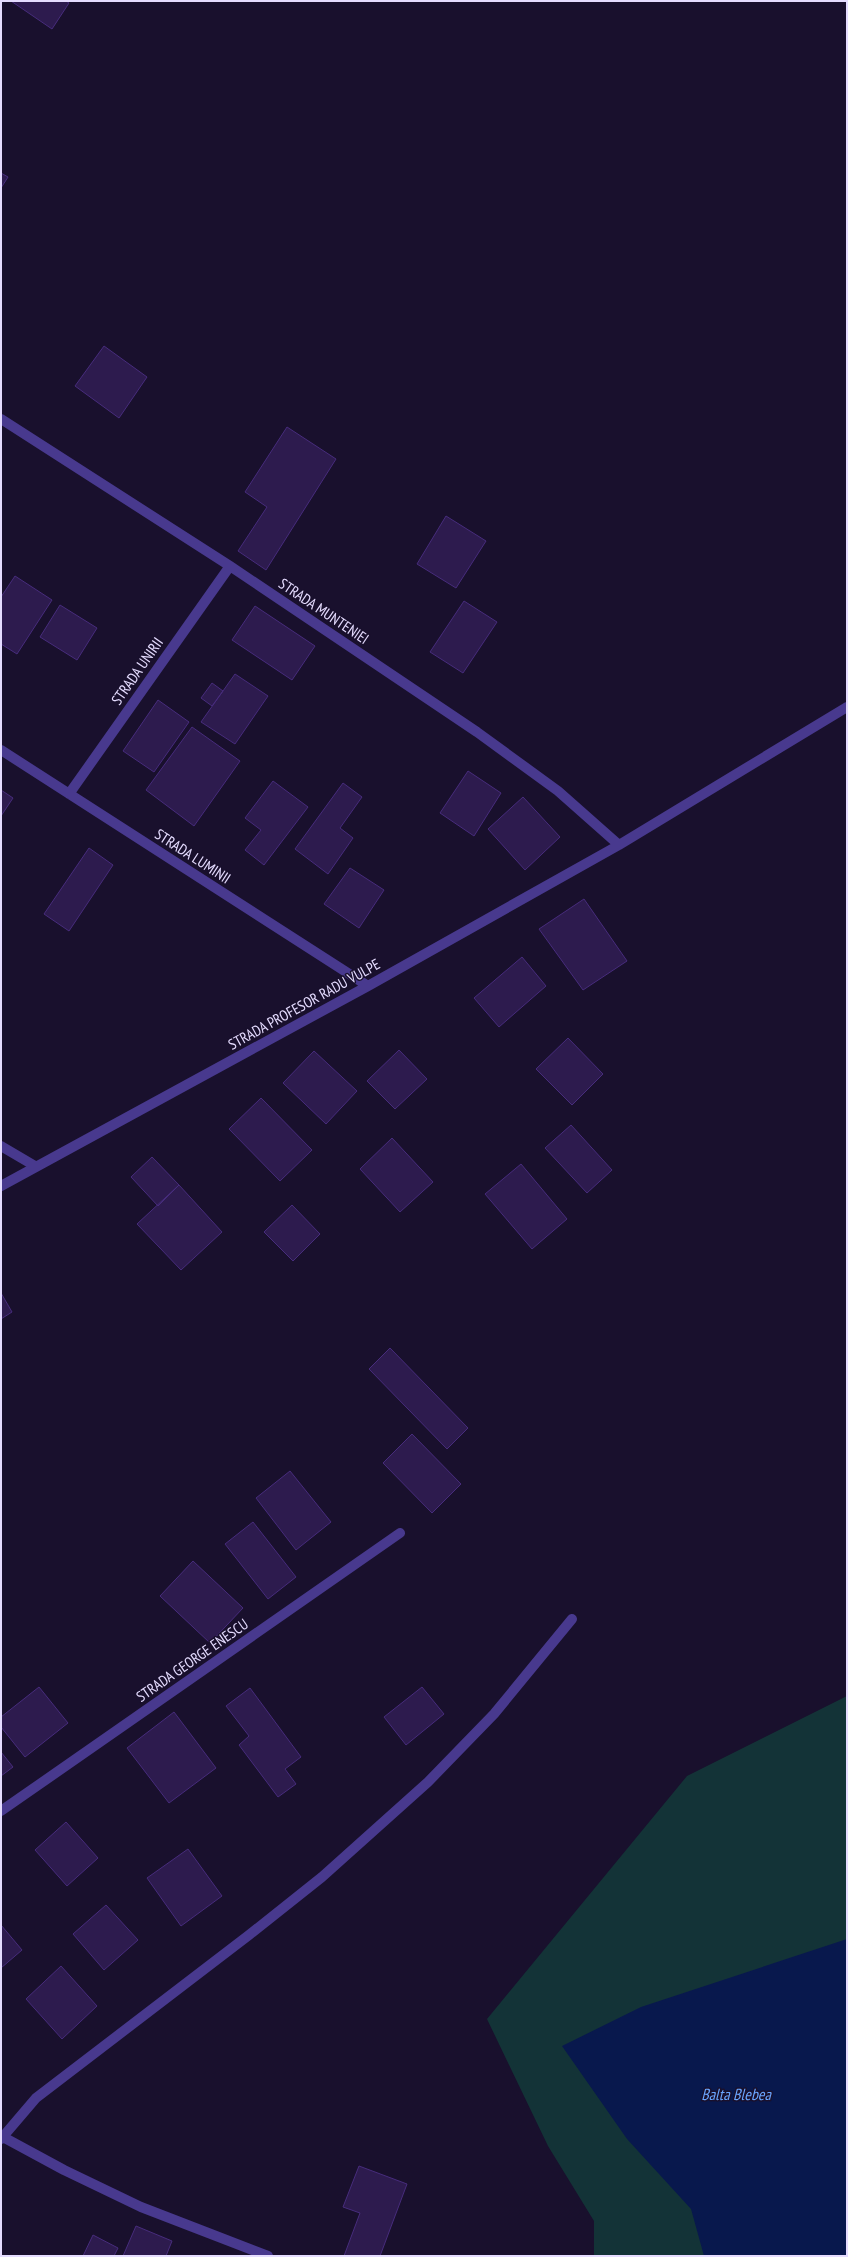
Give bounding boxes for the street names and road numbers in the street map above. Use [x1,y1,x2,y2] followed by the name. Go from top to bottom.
[275,574,373,648] street label: STRADA MUNTENIEI
[107,634,167,708] street label: STRADA UNIRII
[152,824,234,888] street label: STRADA LUMINII
[225,954,383,1054] street label: STRADA PROFESOR RADU VULPE
[132,1614,252,1706] street label: STRADA GEORGE ENESCU

